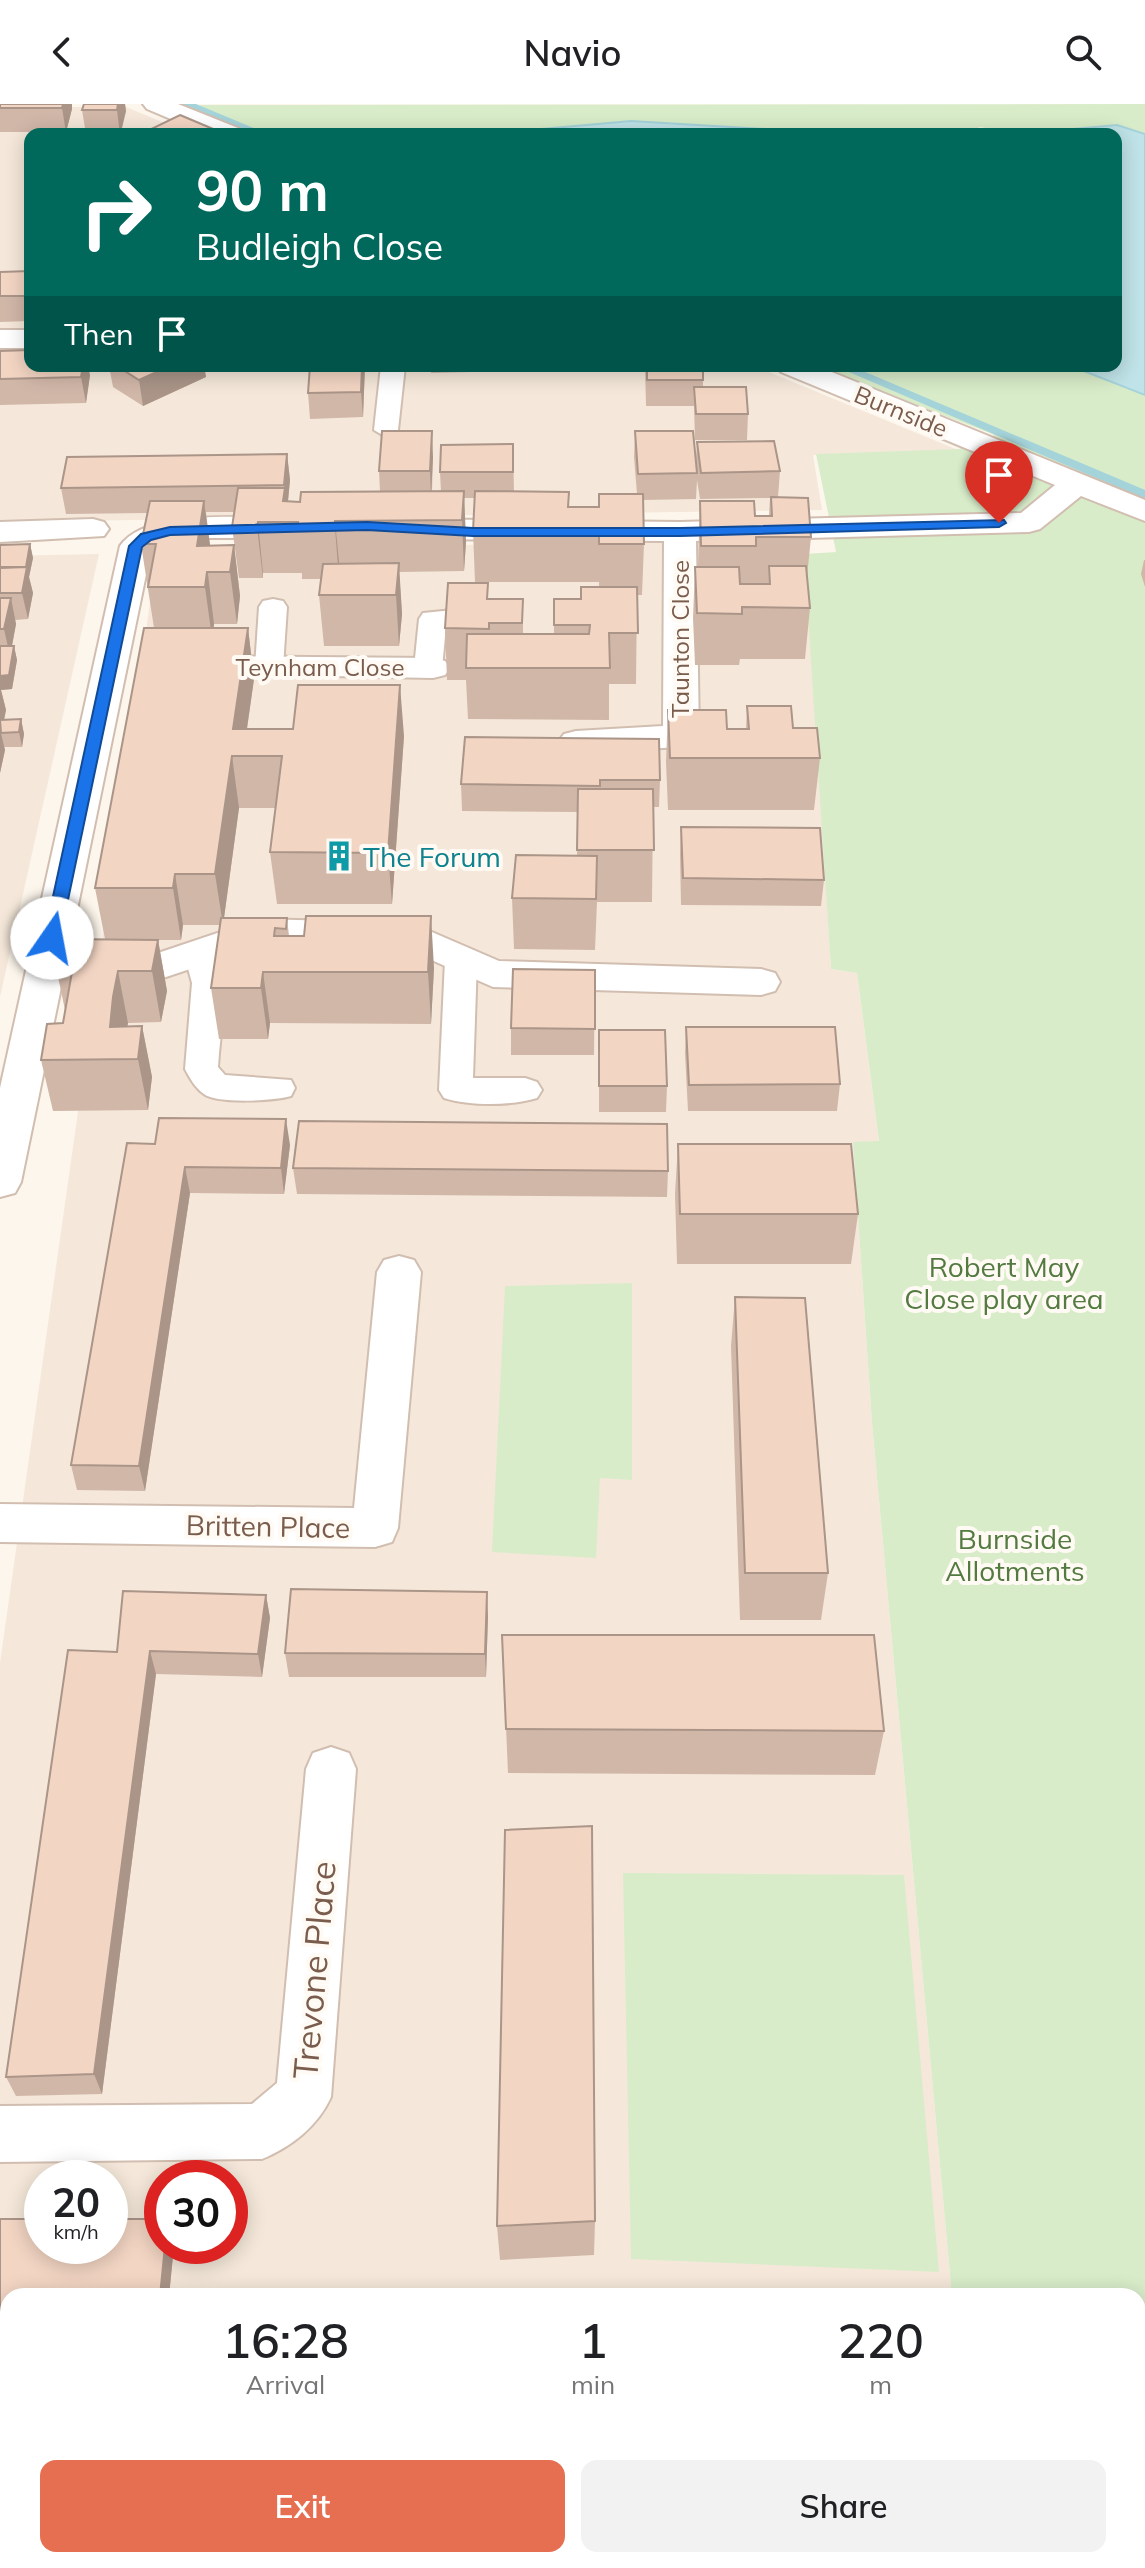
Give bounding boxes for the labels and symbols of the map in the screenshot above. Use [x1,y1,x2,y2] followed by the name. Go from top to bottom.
[850,379,952,443] street label: Burnside
[965,441,1033,523] pin
[665,560,695,718] street label: Taunton Close
[236,652,404,682] street label: Teynham Close
[322,839,356,873] building icon: The Forum
[363,839,501,874] place label: The Forum
[10.0,896,94.0,980] position arrow
[904,1249,1104,1316] park label: Robert May Close play area
[185,1507,351,1545] street label: Britten Place
[945,1521,1085,1588] park label: Burnside Allotments
[283,1859,345,2081] street label: Trevone Place
[144,2160,248,2264] speed limit sign: 30

